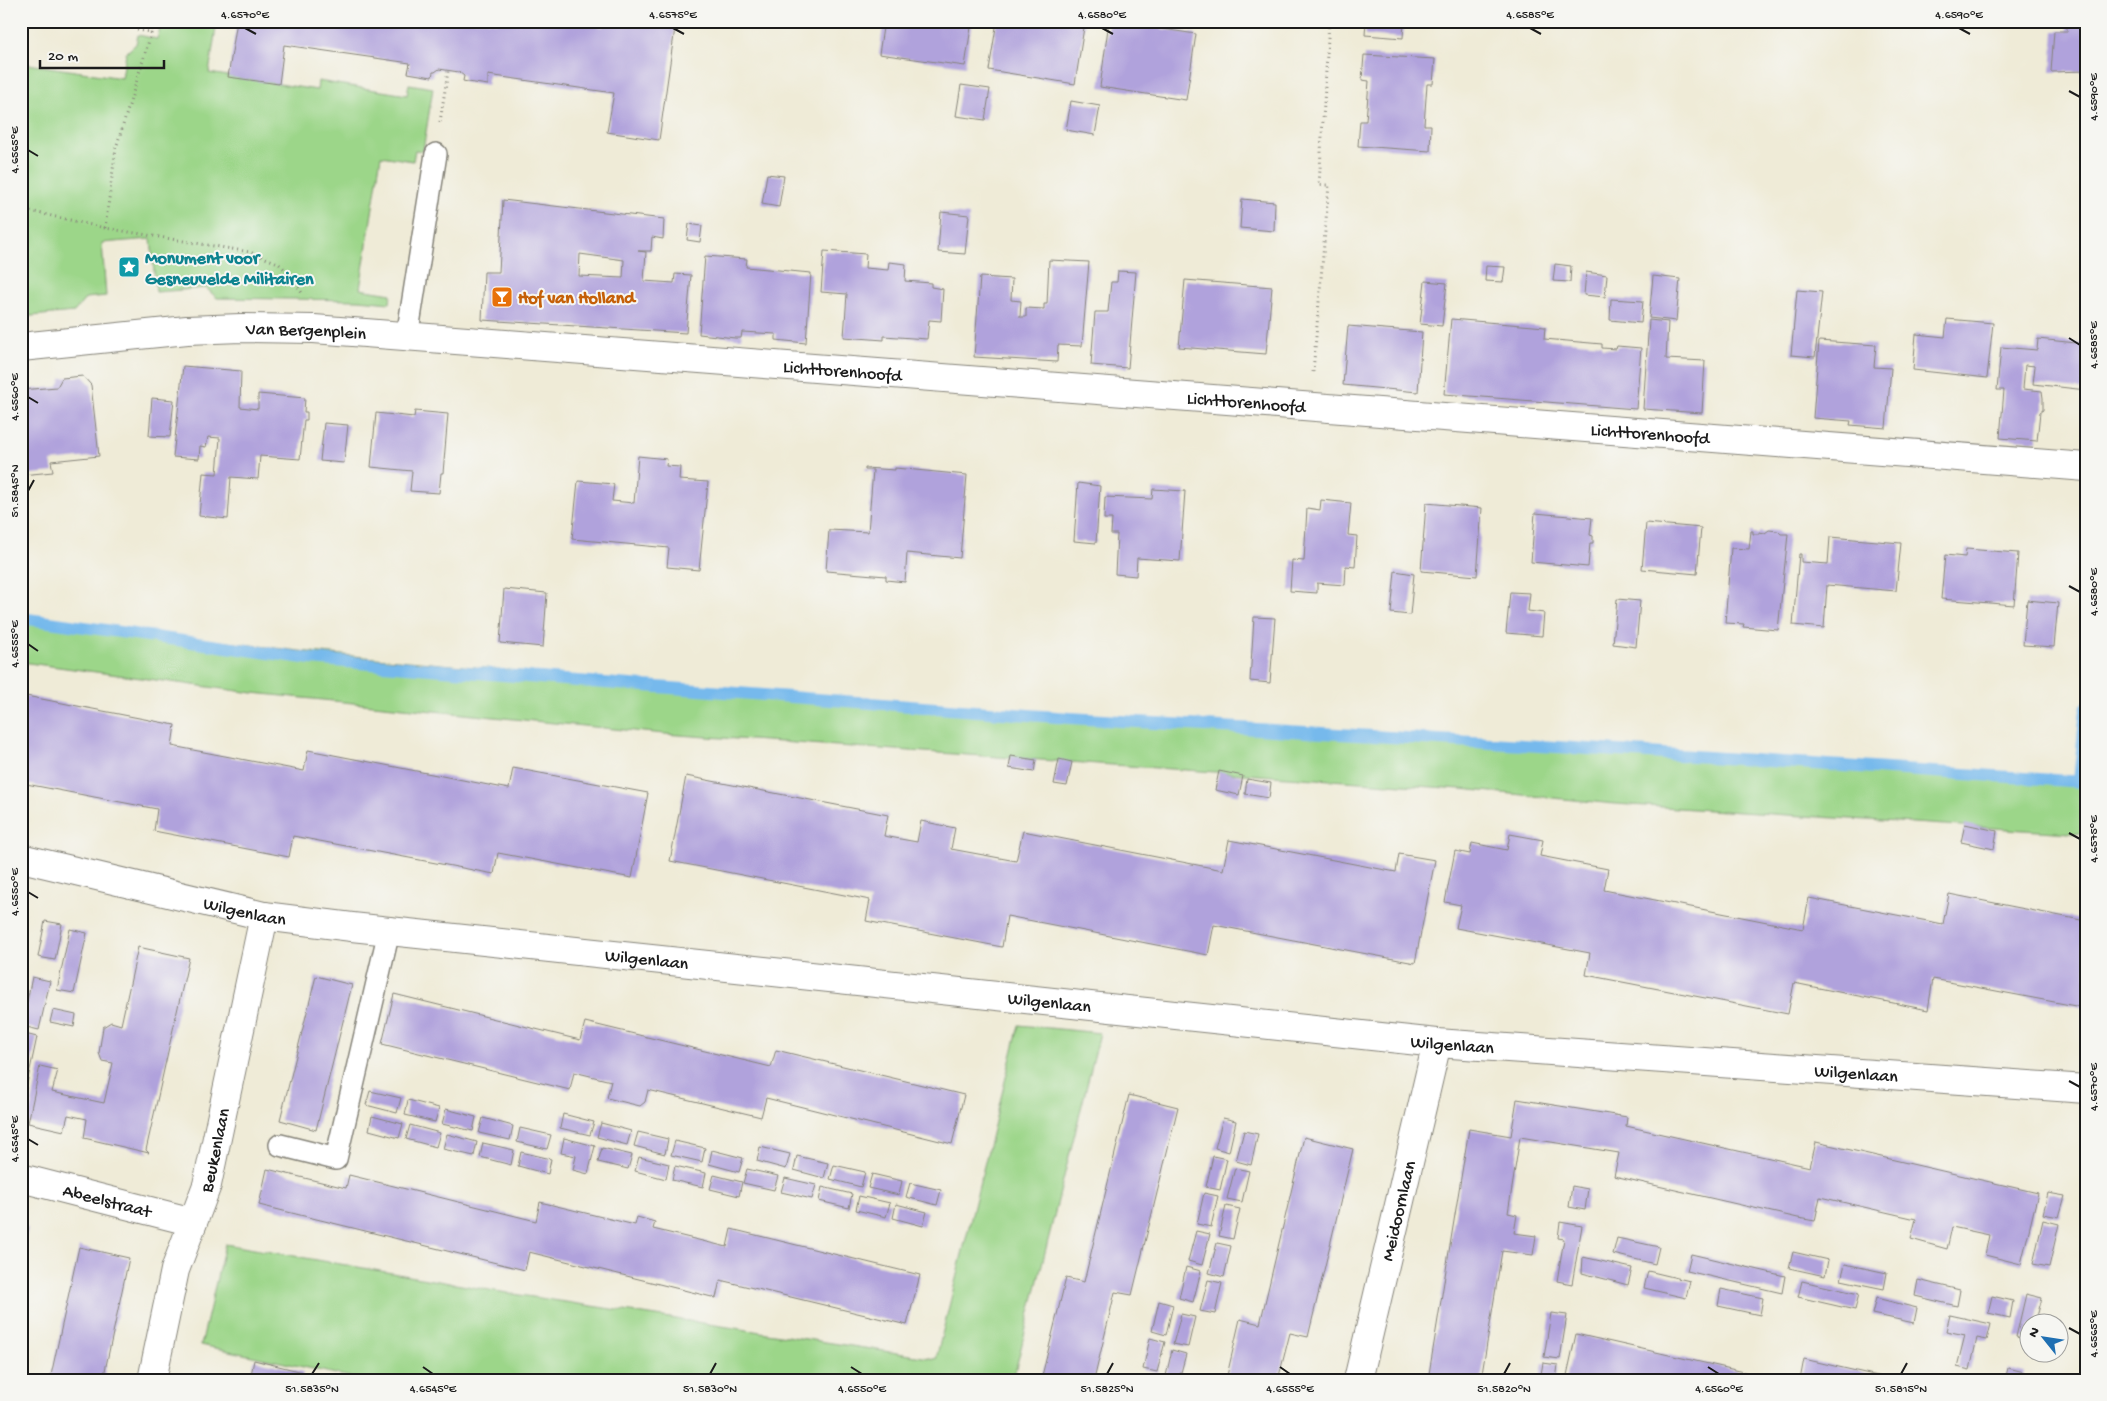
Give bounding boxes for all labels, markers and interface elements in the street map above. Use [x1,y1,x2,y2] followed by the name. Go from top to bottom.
[221,9,269,23] text: 4.6570°E
[649,9,697,23] text: 4.6575°E
[1078,9,1127,23] text: 4.6580°E
[1506,9,1554,23] text: 4.6585°E
[1935,9,1983,23] text: 4.6590°E
[40,38,164,70] scale bar
[48,48,78,66] text: 20 m
[2088,73,2102,121] text: 4.6590°E
[9,126,23,174] text: 4.6565°E
[145,249,314,291] place label: Monument voor Gesneuvelde Militairen
[117,255,141,279] place icon: Monument voor Gesneuvelde Militairen
[490,285,514,309] bar icon: Hof van Holland
[518,289,637,310] place label: Hof van Holland
[245,320,367,346] street label: Van Bergenplein
[2088,321,2102,369] text: 4.6585°E
[782,358,904,388] street label: Lichttorenhoofd
[9,373,23,421] text: 4.6560°E
[1186,389,1308,419] street label: Lichttorenhoofd
[1590,420,1711,451] street label: Lichttorenhoofd
[9,464,23,518] text: 51.5845°N
[2088,567,2102,616] text: 4.6580°E
[9,620,23,668] text: 4.6555°E
[2088,815,2102,863] text: 4.6575°E
[9,868,23,916] text: 4.6550°E
[201,894,287,932] street label: Wilgenlaan
[604,946,690,976] street label: Wilgenlaan
[1006,989,1092,1019] street label: Wilgenlaan
[1409,1032,1495,1060] street label: Wilgenlaan
[1814,1062,1899,1089] street label: Wilgenlaan
[2088,1063,2102,1111] text: 4.6570°E
[197,1106,236,1197] street label: Beukenlaan
[9,1115,23,1162] text: 4.6545°E
[1378,1158,1422,1263] street label: Meidoornlaan
[60,1181,155,1224] street label: Abeelstraat
[2088,1310,2102,1358] text: 4.6565°E
[2020,1314,2070,1364] north arrow
[2025,1325,2045,1341] text: N
[285,1383,339,1397] text: 51.5835°N
[410,1383,457,1397] text: 4.6545°E
[683,1383,737,1397] text: 51.5830°N
[838,1383,886,1397] text: 4.6550°E
[1080,1383,1134,1397] text: 51.5825°N
[1266,1383,1314,1397] text: 4.6555°E
[1477,1383,1531,1397] text: 51.5820°N
[1695,1383,1743,1397] text: 4.6560°E
[1875,1383,1927,1397] text: 51.5815°N

